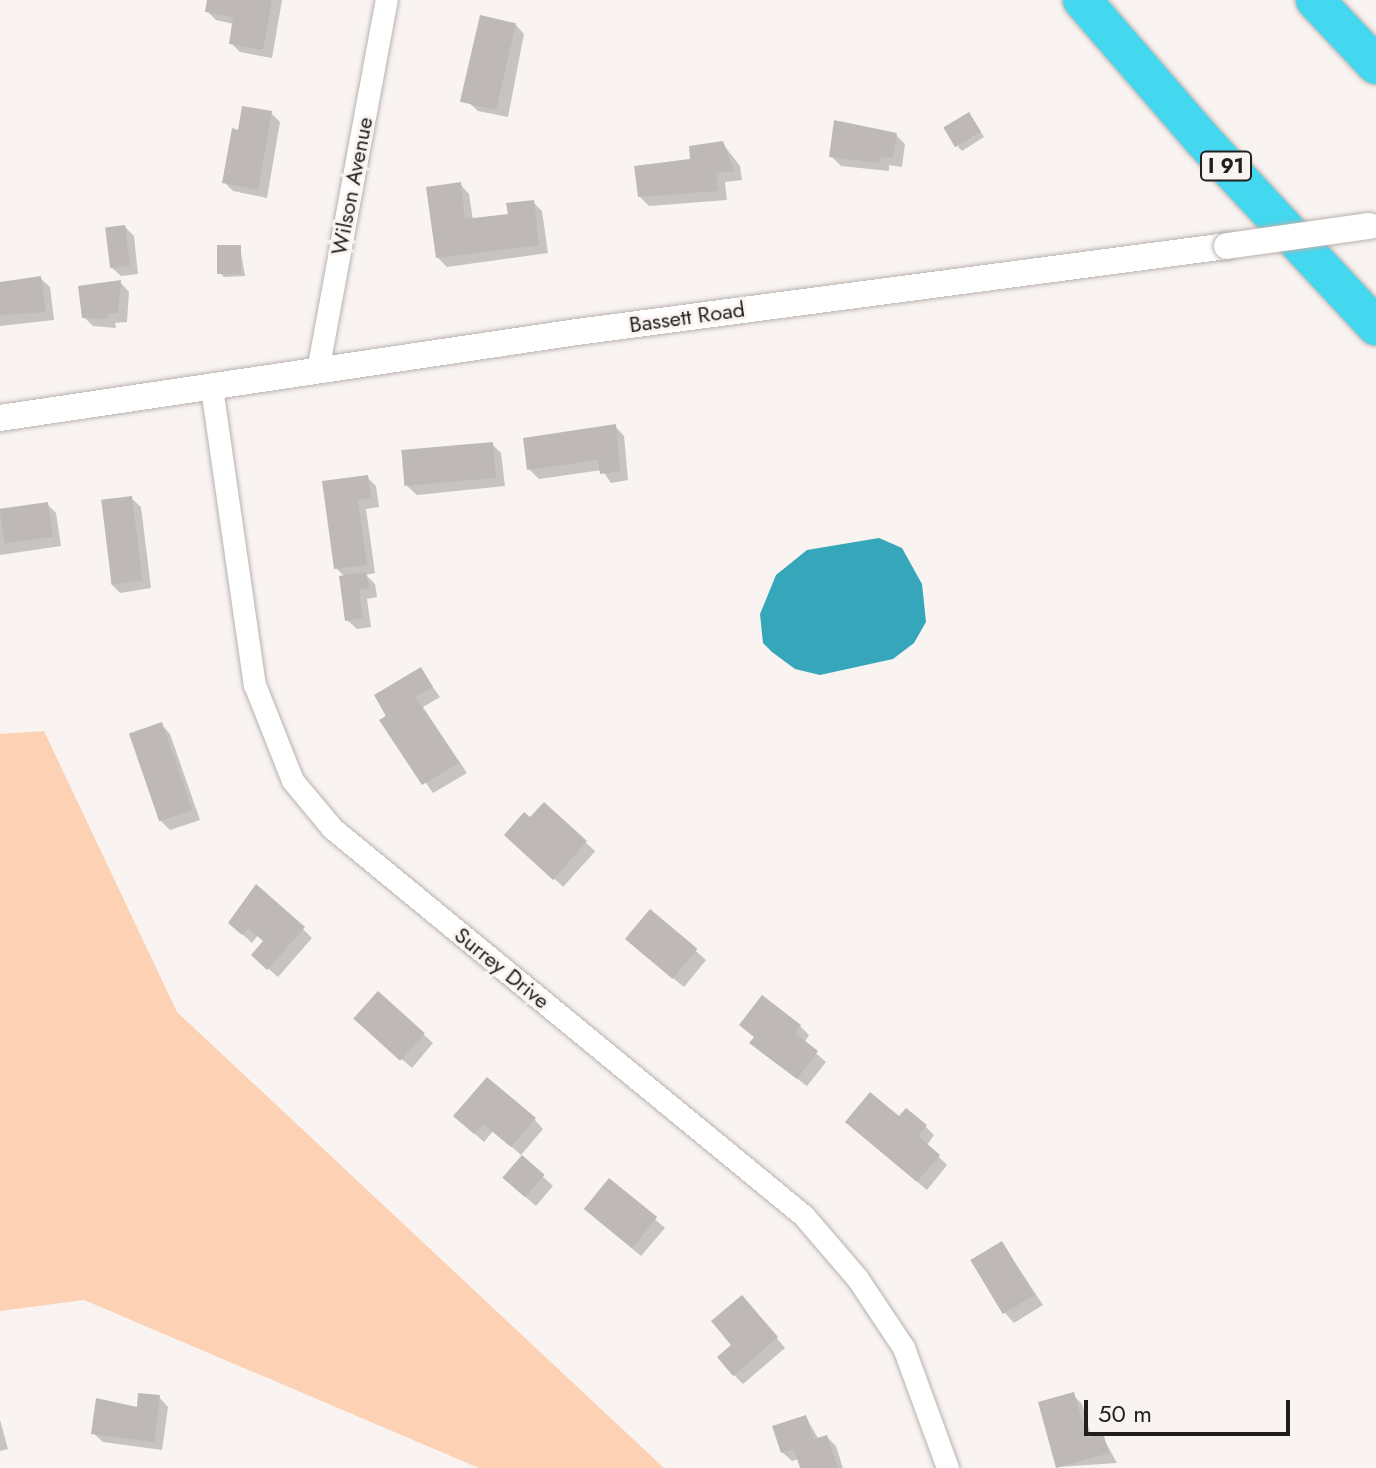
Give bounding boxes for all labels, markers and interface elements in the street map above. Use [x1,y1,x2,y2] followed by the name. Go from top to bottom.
[326,115,378,257] street label: Wilson Avenue
[1200,150,1252,182] road number: I 91
[627,296,747,338] street label: Bassett Road
[449,922,555,1014] street label: Surrey Drive
[1088,1384,1294,1434] scale bar
[1098,1396,1152,1431] text: 50 m

